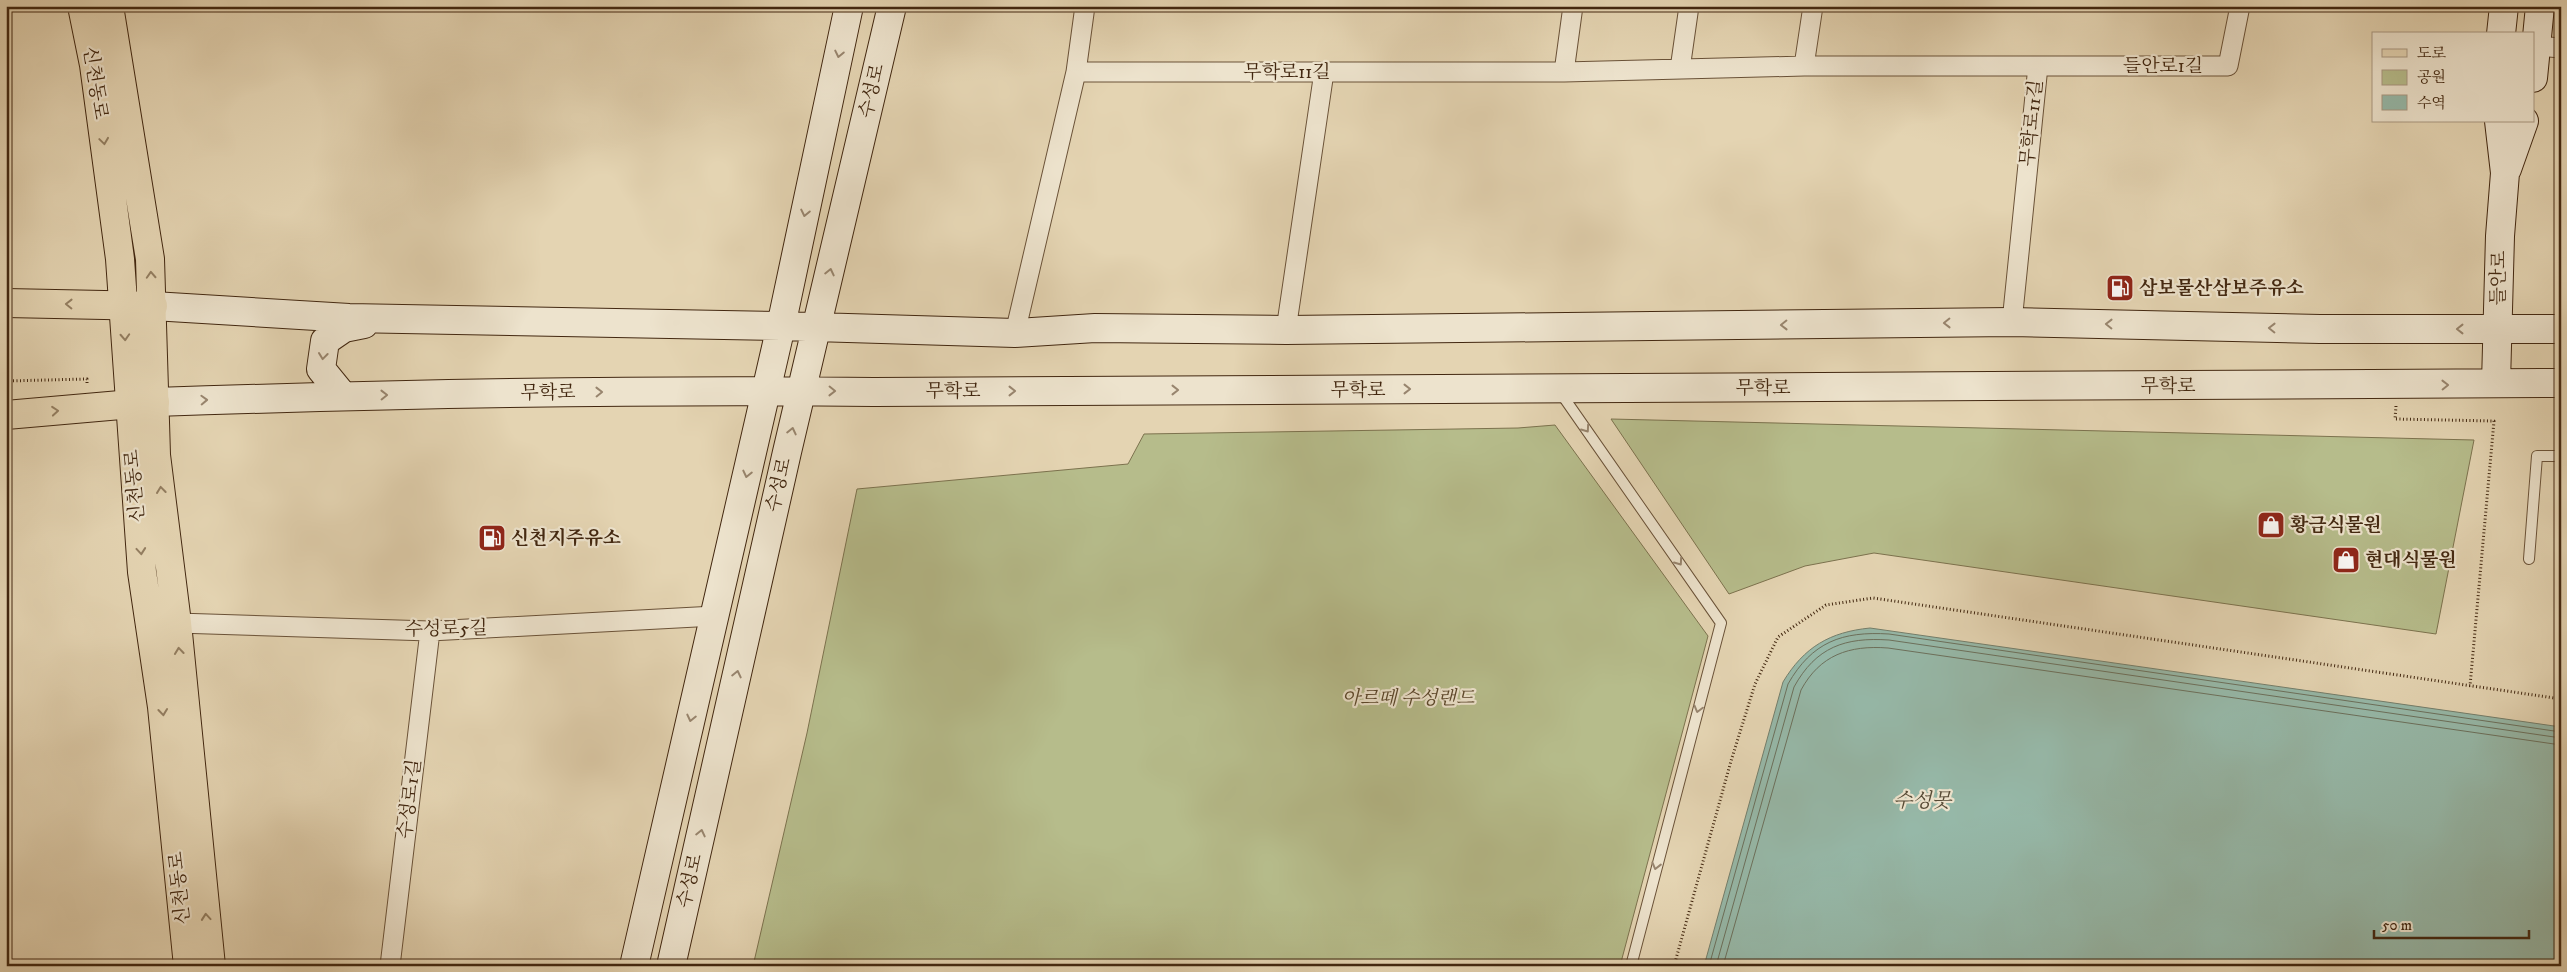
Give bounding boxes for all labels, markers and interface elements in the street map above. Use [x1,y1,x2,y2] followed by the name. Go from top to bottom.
[2372,32,2534,122] legend
[2417,44,2446,63] text: 도로
[78,45,112,121] street label: 신천동로
[834,50,844,58] one-way arrow
[2123,55,2203,78] street label: 들안로1길
[1243,61,1331,84] street label: 무학로11길
[855,62,889,120] street label: 수성로
[2417,68,2446,87] text: 공원
[2016,78,2048,168] street label: 무학로11길
[2417,94,2446,113] text: 수역
[98,137,109,145] one-way arrow
[800,208,811,217] one-way arrow
[2487,250,2511,306] street label: 들안로
[824,268,835,277] one-way arrow
[146,271,157,279] one-way arrow
[2105,273,2135,303] fuel station icon: 삼보물산삼보주유소
[2139,277,2304,300] place label: 삼보물산삼보주유소
[65,299,72,309] one-way arrow
[1942,318,1950,328] one-way arrow
[1780,319,1788,330] one-way arrow
[2105,319,2112,329] one-way arrow
[2267,323,2275,333] one-way arrow
[2455,324,2463,334] one-way arrow
[120,333,131,341] one-way arrow
[318,353,329,361] one-way arrow
[2140,375,2196,398] street label: 무학로
[1735,377,1791,400] street label: 무학로
[1330,379,1386,402] street label: 무학로
[2441,379,2449,390] one-way arrow
[925,380,981,403] street label: 무학로
[520,381,576,405] street label: 무학로
[1404,384,1411,394] one-way arrow
[1171,385,1179,395] one-way arrow
[828,386,836,396] one-way arrow
[1008,386,1016,396] one-way arrow
[596,387,603,397] one-way arrow
[380,390,388,400] one-way arrow
[200,395,208,406] one-way arrow
[51,406,59,417] one-way arrow
[1580,423,1589,433] one-way arrow
[786,426,797,435] one-way arrow
[120,448,150,524] street label: 신천동로
[762,456,796,514] street label: 수성로
[742,470,753,479] one-way arrow
[156,485,167,493] one-way arrow
[2256,510,2286,540] shop icon: 황금식물원
[2290,514,2382,537] place label: 황금식물원
[477,523,507,553] fuel station icon: 신천지주유소
[511,527,621,550] place label: 신천지주유소
[2331,545,2361,575] shop icon: 현대식물원
[135,548,146,556] one-way arrow
[2365,549,2457,572] place label: 현대식물원
[1673,557,1682,566] one-way arrow
[404,617,488,641] street label: 수성로5길
[174,647,185,655] one-way arrow
[731,670,741,679] one-way arrow
[1342,687,1475,710] park label: 아르떼 수성랜드
[1693,704,1703,712] one-way arrow
[157,709,168,717] one-way arrow
[686,713,697,722] one-way arrow
[394,758,426,840] street label: 수성로1길
[1893,789,1953,814] water label: 수성못
[695,828,706,837] one-way arrow
[165,850,195,926] street label: 신천동로
[673,852,707,910] street label: 수성로
[1651,861,1662,870] one-way arrow
[2374,907,2530,939] scale bar
[201,913,212,921] one-way arrow
[2382,916,2412,935] text: 50 m

